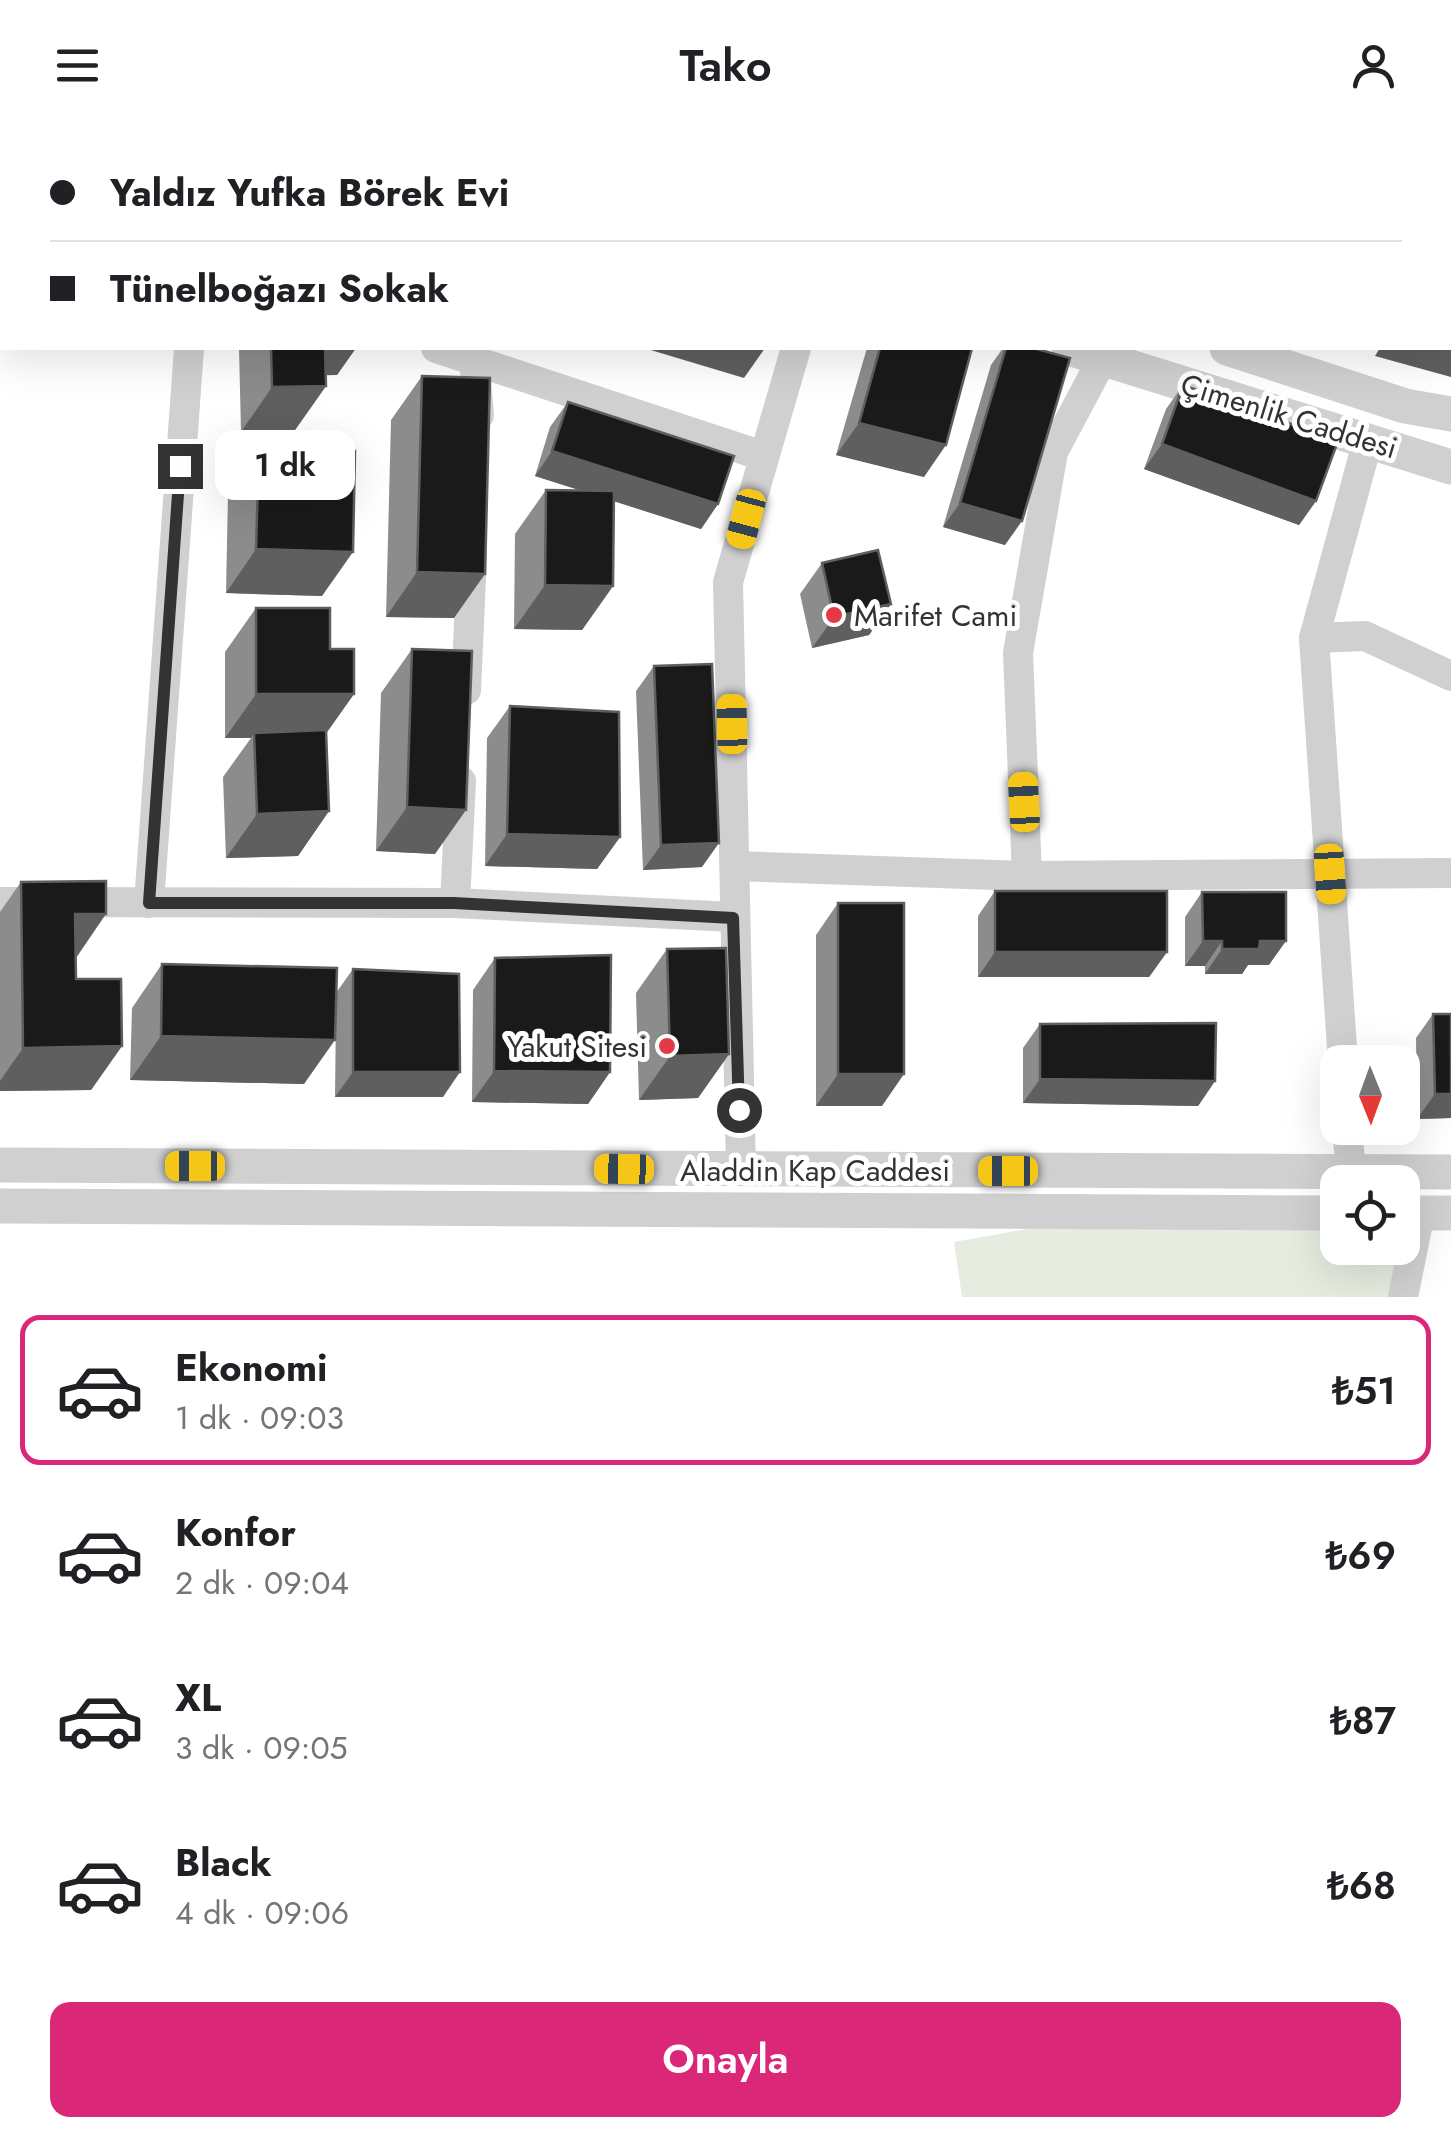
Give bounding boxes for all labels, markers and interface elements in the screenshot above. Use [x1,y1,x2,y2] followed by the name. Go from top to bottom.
[679,33,772,98] text: Tako
[50,38,105,93] icon: menu
[1346,38,1401,93] icon: person
[110,165,509,220] text: Yaldız Yufka Börek Evi
[110,261,449,316] text: Tünelboğazı Sokak
[1175,363,1403,469] street label: Çimenlik Caddesi
[215,431,355,501] callout: 1 dk
[254,442,316,488] text: 1 dk
[158,444,203,489] route end
[724,486,768,552] car
[854,594,1017,637] place label: Marifet Cami
[823,604,845,626] marker: Marifet Cami
[716,694,748,754] car
[1007,771,1041,833] car
[1313,843,1347,905] car
[507,1025,647,1068] place label: Yakut Sitesi
[656,1035,678,1057] marker: Yakut Sitesi
[1320,1045,1420,1145] north arrow
[1320,1045,1420,1265] map controls
[717,1088,762,1133] route start
[680,1149,950,1192] street label: Aladdin Kap Caddesi
[165,1151,225,1181] car
[594,1153,654,1185] car
[978,1156,1038,1186] car
[1320,1165,1420,1265] button: locate
[175,1340,328,1395] text: Ekonomi
[55,1345,145,1435] icon: car
[1332,1363,1396,1418] text: ₺51
[175,1395,344,1441] text: 1 dk · 09:03
[175,1505,296,1560] text: Konfor
[55,1510,145,1600] icon: car
[1326,1528,1396,1583] text: ₺69
[175,1560,349,1606] text: 2 dk · 09:04
[175,1670,221,1725] text: XL
[55,1675,145,1765] icon: car
[1330,1693,1396,1748] text: ₺87
[175,1725,348,1771] text: 3 dk · 09:05
[175,1835,272,1890] text: Black
[55,1840,145,1930] icon: car
[1327,1858,1396,1913] text: ₺68
[175,1890,349,1936] text: 4 dk · 09:06
[50,2002,1401,2117] button: Onayla

